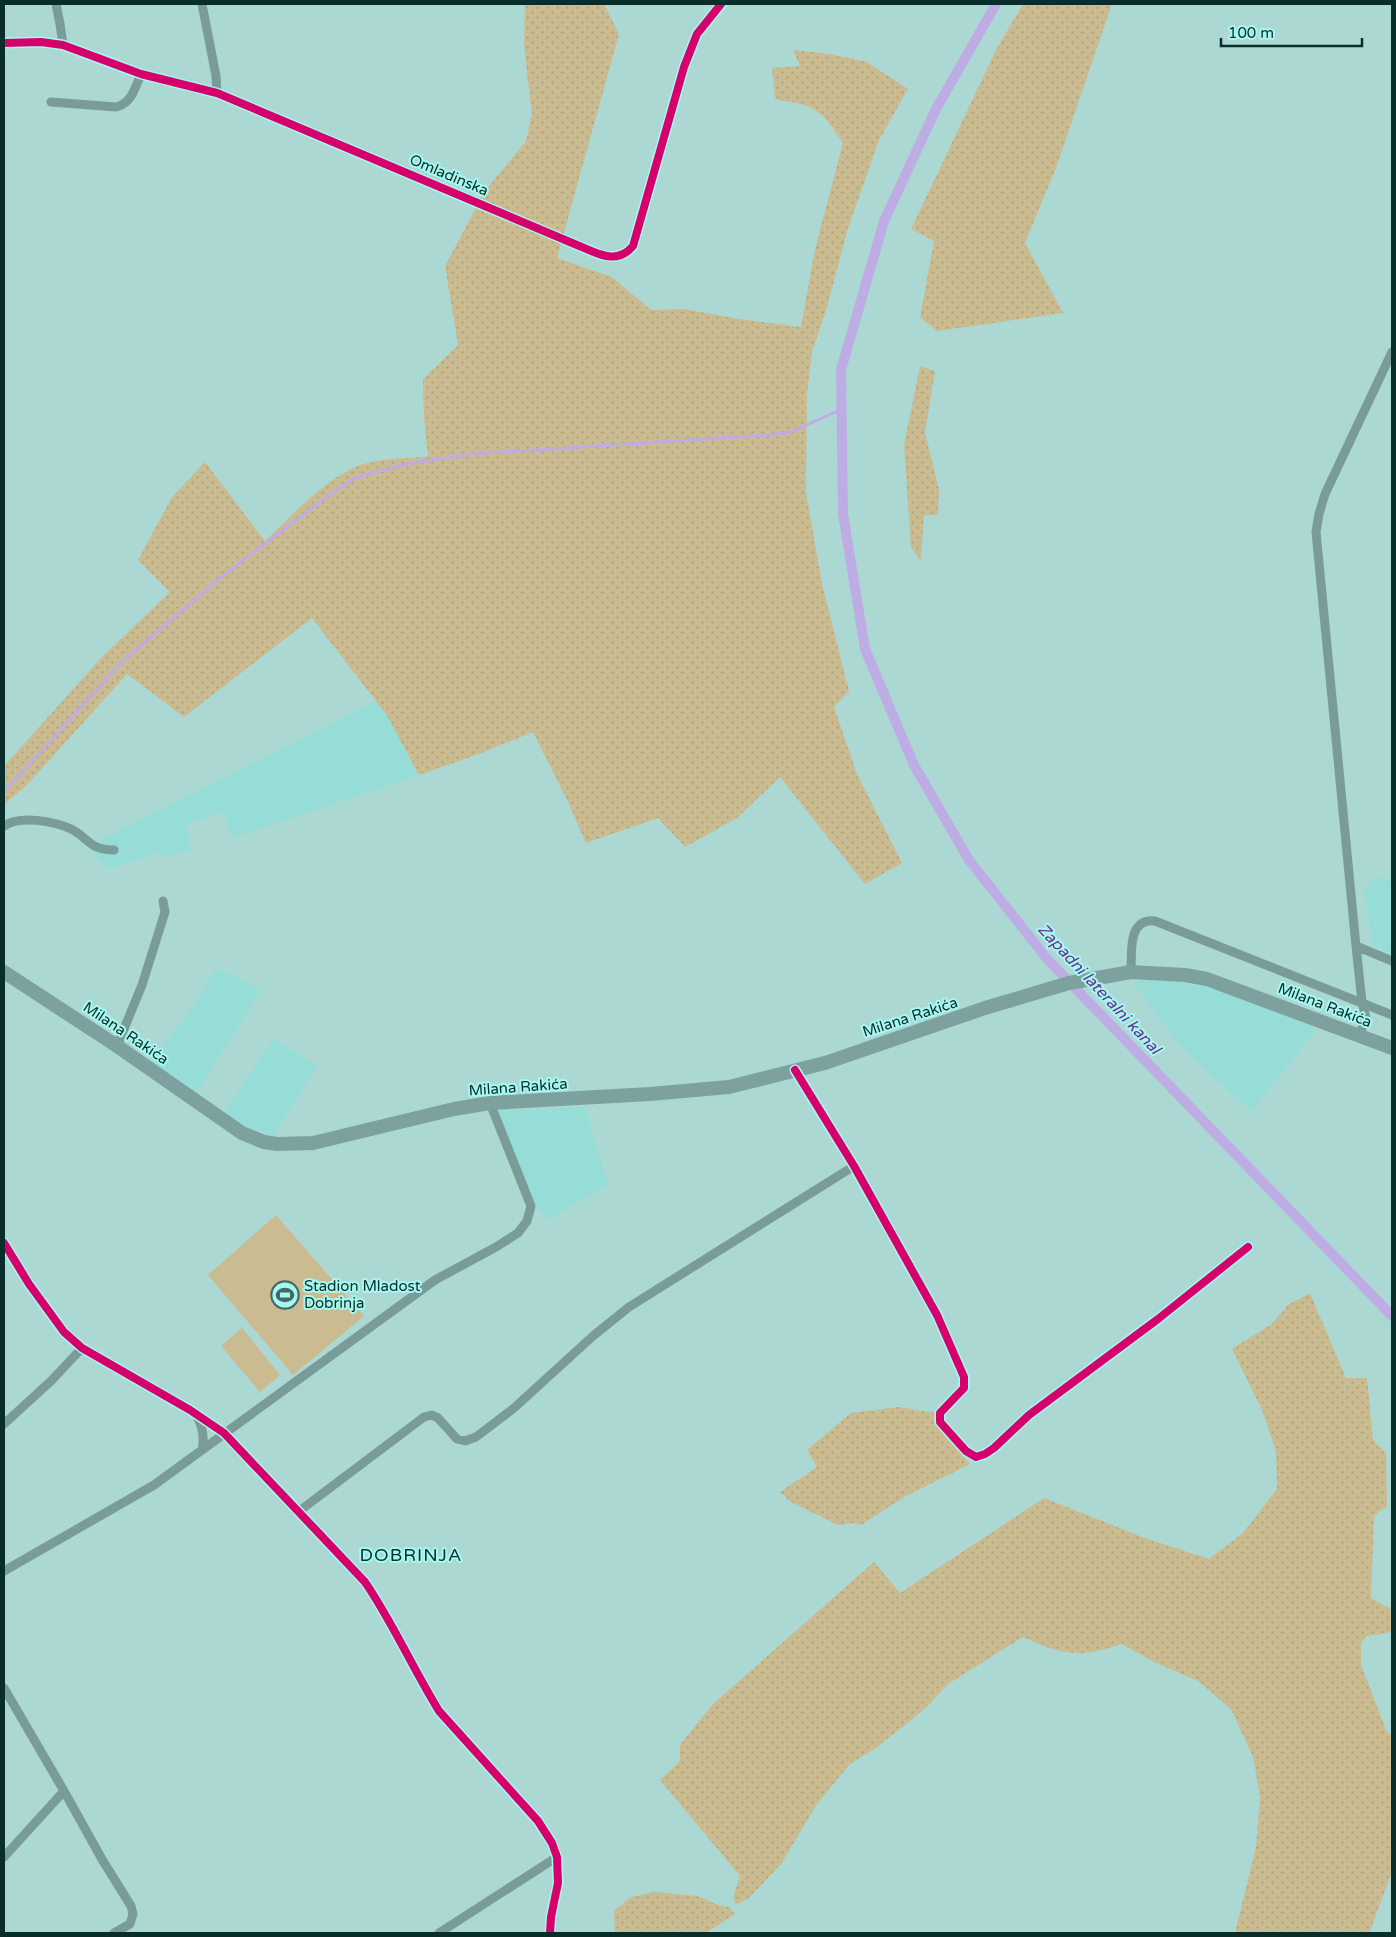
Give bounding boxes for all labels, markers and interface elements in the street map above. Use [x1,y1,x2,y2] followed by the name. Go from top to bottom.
[1221,15,1362,47] scale bar
[1228,24,1274,42] text: 100 m
[407,150,491,200] street label: Omladinska
[1033,920,1166,1060] water label: Zapadni lateralni kanal
[1275,979,1375,1031] street label: Milana Rakića
[860,993,960,1041] street label: Milana Rakića
[80,998,172,1068] street label: Milana Rakića
[468,1075,568,1099] street label: Milana Rakića
[304,1277,421,1312] place label: Stadion Mladost Dobrinja
[270,1280,300,1310] sports icon: Stadion Mladost Dobrinja
[360,1544,462,1566] district label: DOBRINJA

